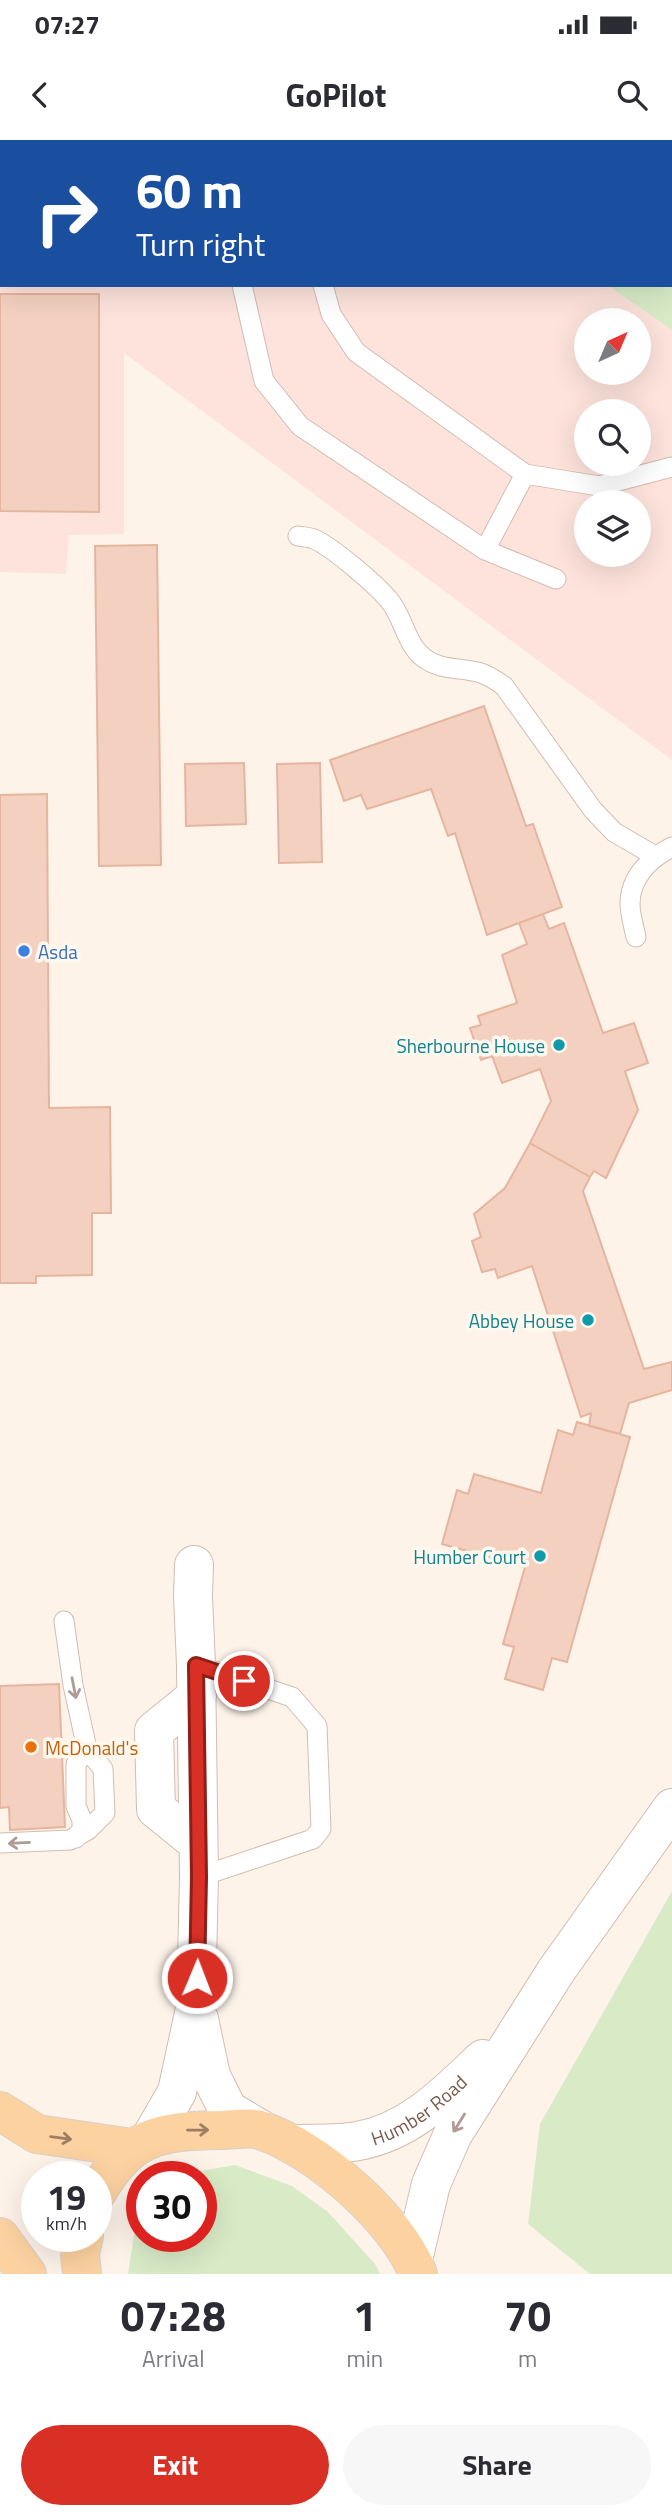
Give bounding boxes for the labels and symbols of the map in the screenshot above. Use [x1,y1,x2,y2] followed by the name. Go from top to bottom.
[574,308,651,385] north arrow
[38,937,78,966] place label: Asda
[16,943,32,959] marker: Asda
[396,1031,545,1060] place label: Sherbourne House
[551,1037,567,1053] marker: Sherbourne House
[469,1306,574,1335] place label: Abbey House
[580,1312,596,1328] marker: Abbey House
[413,1542,526,1571] place label: Humber Court
[532,1548,548,1564] marker: Humber Court
[214,1651,274,1711] pin
[68,1676,82,1699] one-way arrow
[45,1733,138,1762] place label: McDonald's
[23,1739,39,1755] marker: McDonald's
[7,1836,30,1849] one-way arrow
[160,1941,234,2015] position arrow
[367,2068,473,2152] street label: Humber Road
[452,2113,466,2133] one-way arrow
[186,2123,209,2137] one-way arrow
[49,2131,72,2144] one-way arrow
[126,2161,217,2252] speed limit sign: 30

